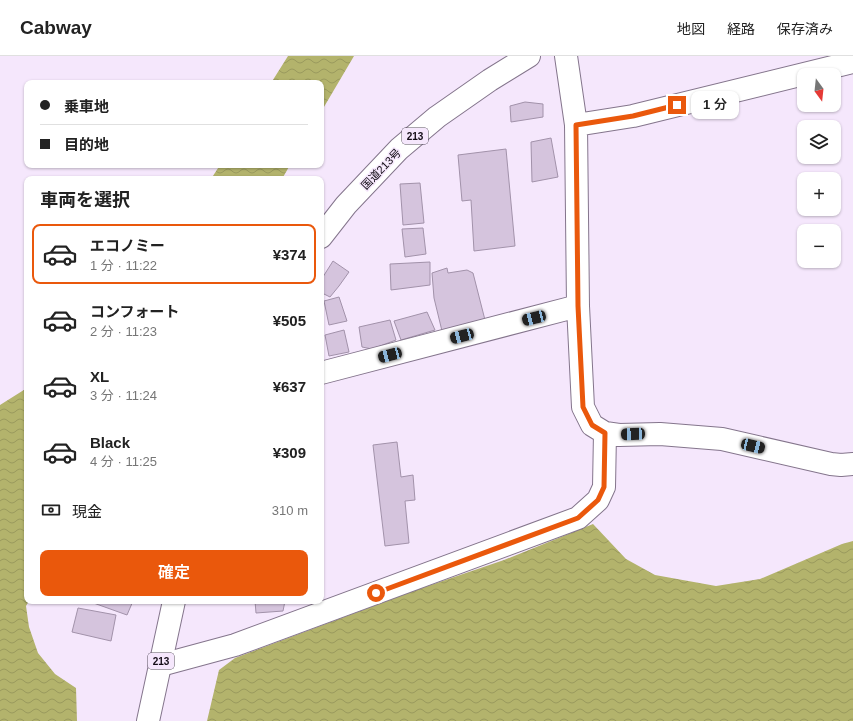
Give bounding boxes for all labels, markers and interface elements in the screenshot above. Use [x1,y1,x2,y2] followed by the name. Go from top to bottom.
[20,17,92,38] text: Cabway
[677,21,705,37] text: 地図
[727,21,755,37] text: 経路
[777,21,833,37] text: 保存済み
[797,68,841,112] north arrow
[797,68,841,268] map controls
[691,91,739,119] callout: 1 分
[668,96,686,114] route end
[703,97,727,112] text: 1 分
[64,98,109,115] text: 乗車地
[797,120,841,164] button: layers
[402,128,428,144] road number: 213
[64,136,109,153] text: 目的地
[359,146,403,192] street label: 国道213号
[797,172,841,216] button: +
[40,190,130,210] text: 車両を選択
[797,224,841,268] button: −
[42,236,78,272] icon: car
[90,237,165,254] text: エコノミー
[273,246,306,263] text: ¥374
[90,258,157,273] text: 1 分 · 11:22
[42,302,78,338] icon: car
[90,303,180,320] text: コンフォート
[521,309,547,327] car
[273,312,306,329] text: ¥505
[90,324,157,339] text: 2 分 · 11:23
[449,327,475,345] car
[377,346,403,364] car
[42,368,78,404] icon: car
[90,368,109,385] text: XL
[273,378,306,395] text: ¥637
[90,388,157,403] text: 3 分 · 11:24
[621,428,645,440] car
[42,434,78,470] icon: car
[90,434,130,451] text: Black
[740,437,766,455] car
[273,444,306,461] text: ¥309
[90,454,157,469] text: 4 分 · 11:25
[40,499,62,521] icon: cash
[72,503,102,520] text: 現金
[272,503,308,518] text: 310 m
[40,550,308,596] button: 確定
[367,584,385,602] route start
[148,653,174,669] road number: 213

